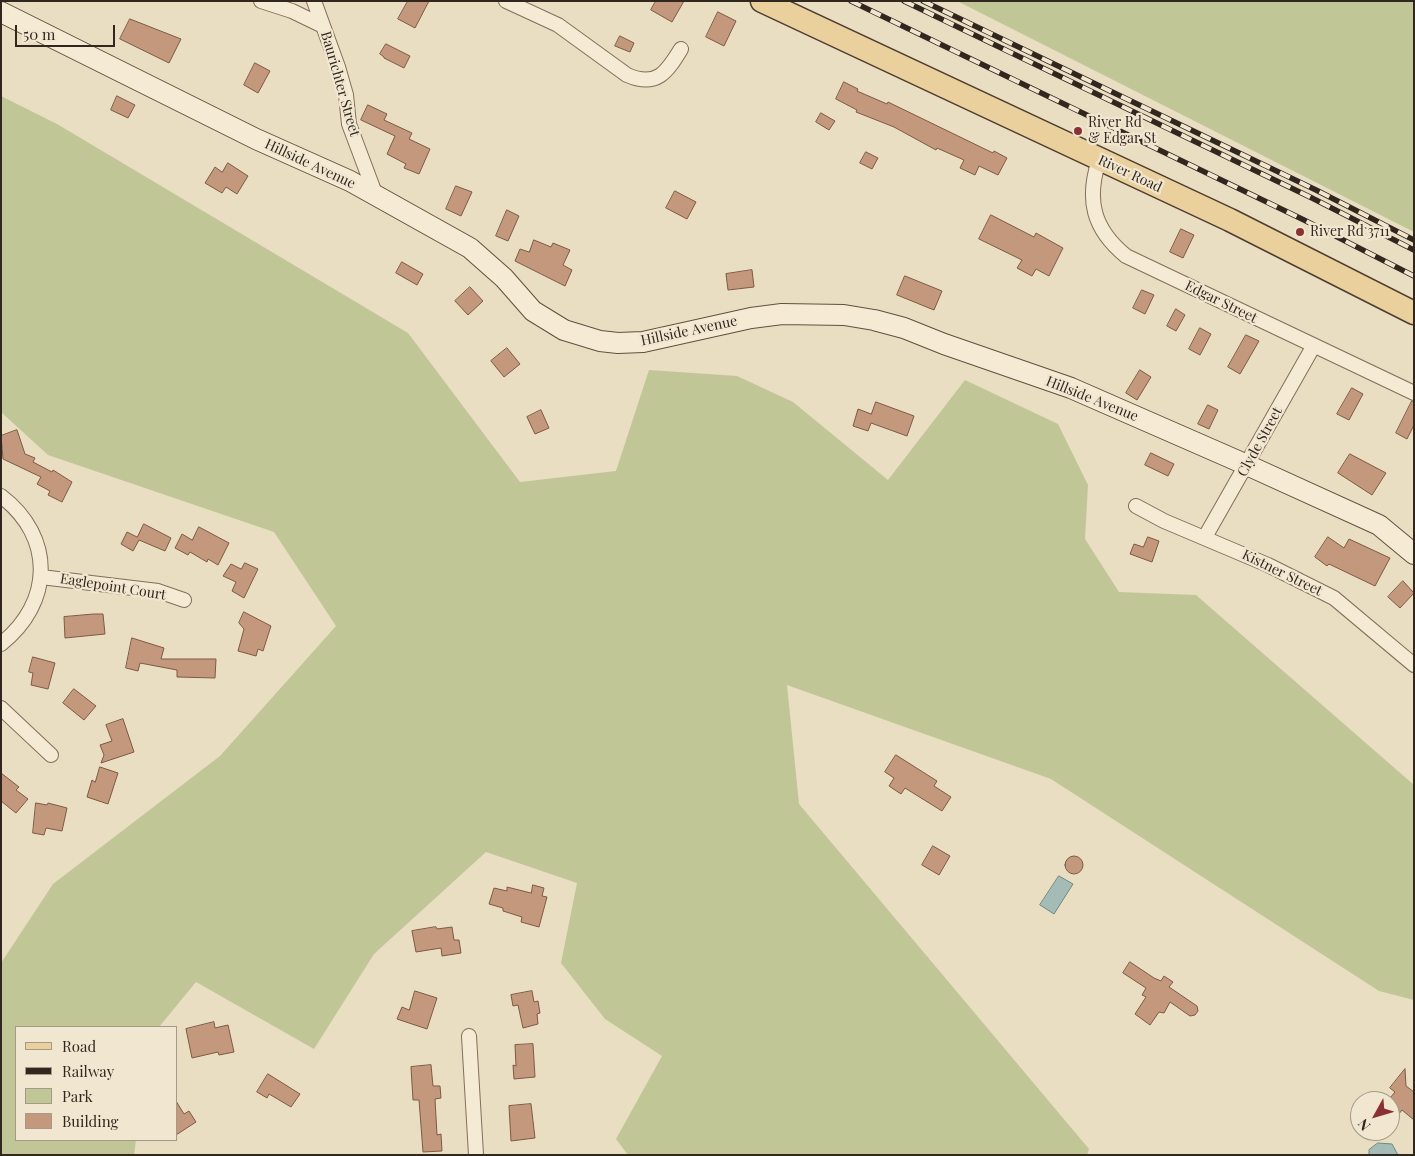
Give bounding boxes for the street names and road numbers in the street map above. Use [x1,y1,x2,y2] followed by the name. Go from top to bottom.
[317,30,363,138] street label: Baurichter Street
[262,136,358,192] street label: Hillside Avenue
[1095,152,1165,196] street label: River Road
[1182,277,1260,327] street label: Edgar Street
[639,313,739,349] street label: Hillside Avenue
[1043,373,1141,425] street label: Hillside Avenue
[1234,404,1286,480] street label: Clyde Street
[1239,546,1325,600] street label: Kistner Street
[59,570,167,604] street label: Eaglepoint Court

